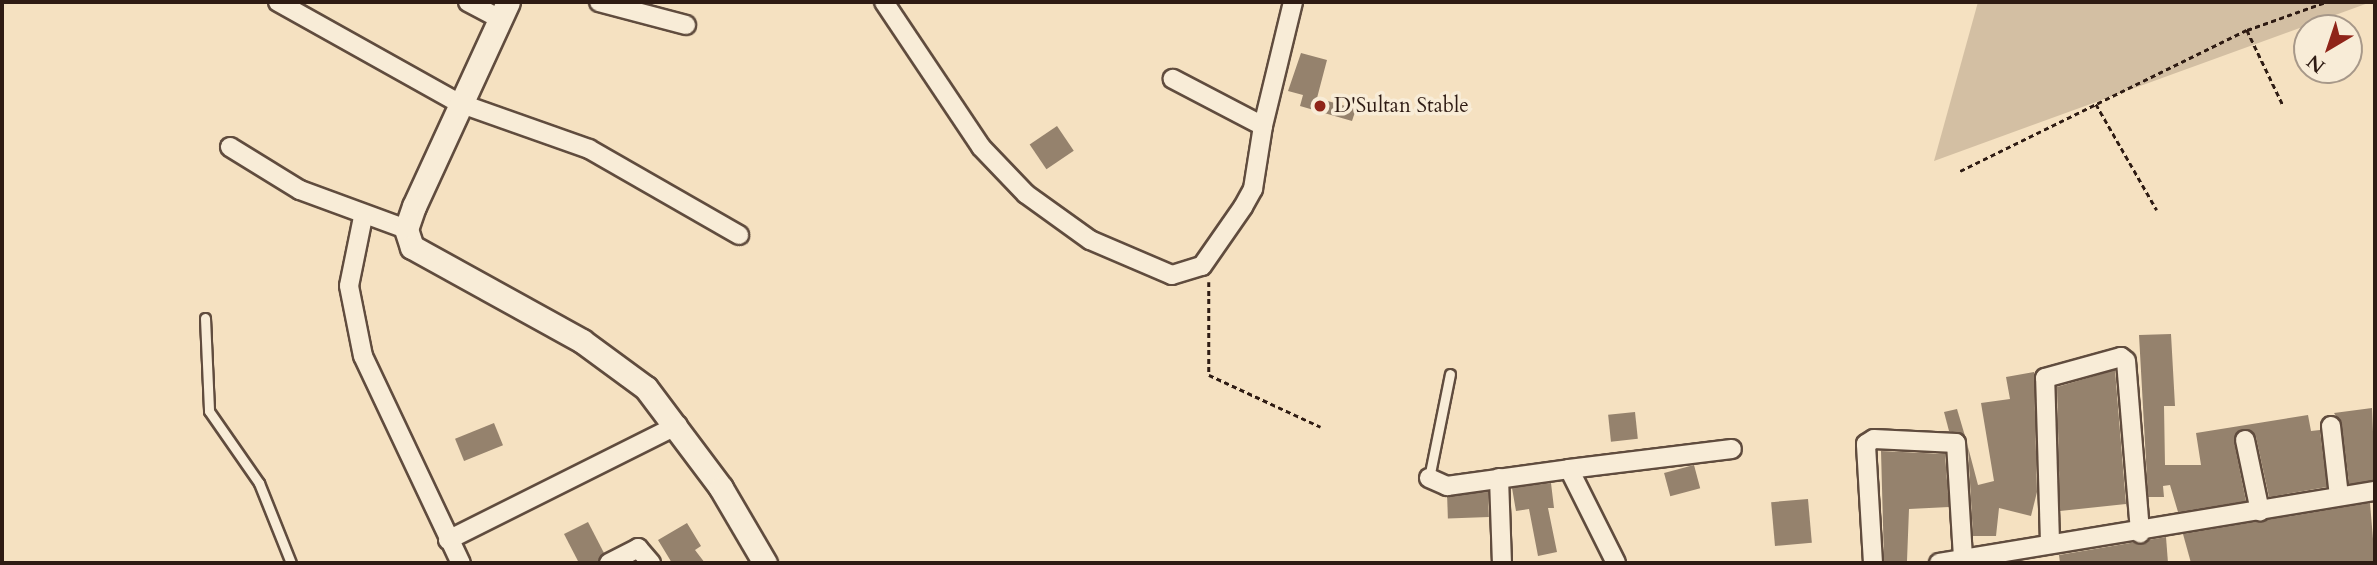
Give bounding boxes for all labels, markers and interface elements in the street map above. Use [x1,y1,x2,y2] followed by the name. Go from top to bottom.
[2293,14,2363,84] north arrow
[2301,48,2331,79] text: N
[1334,93,1469,119] place label: D'Sultan Stable
[1312,98,1328,114] marker: D'Sultan Stable

